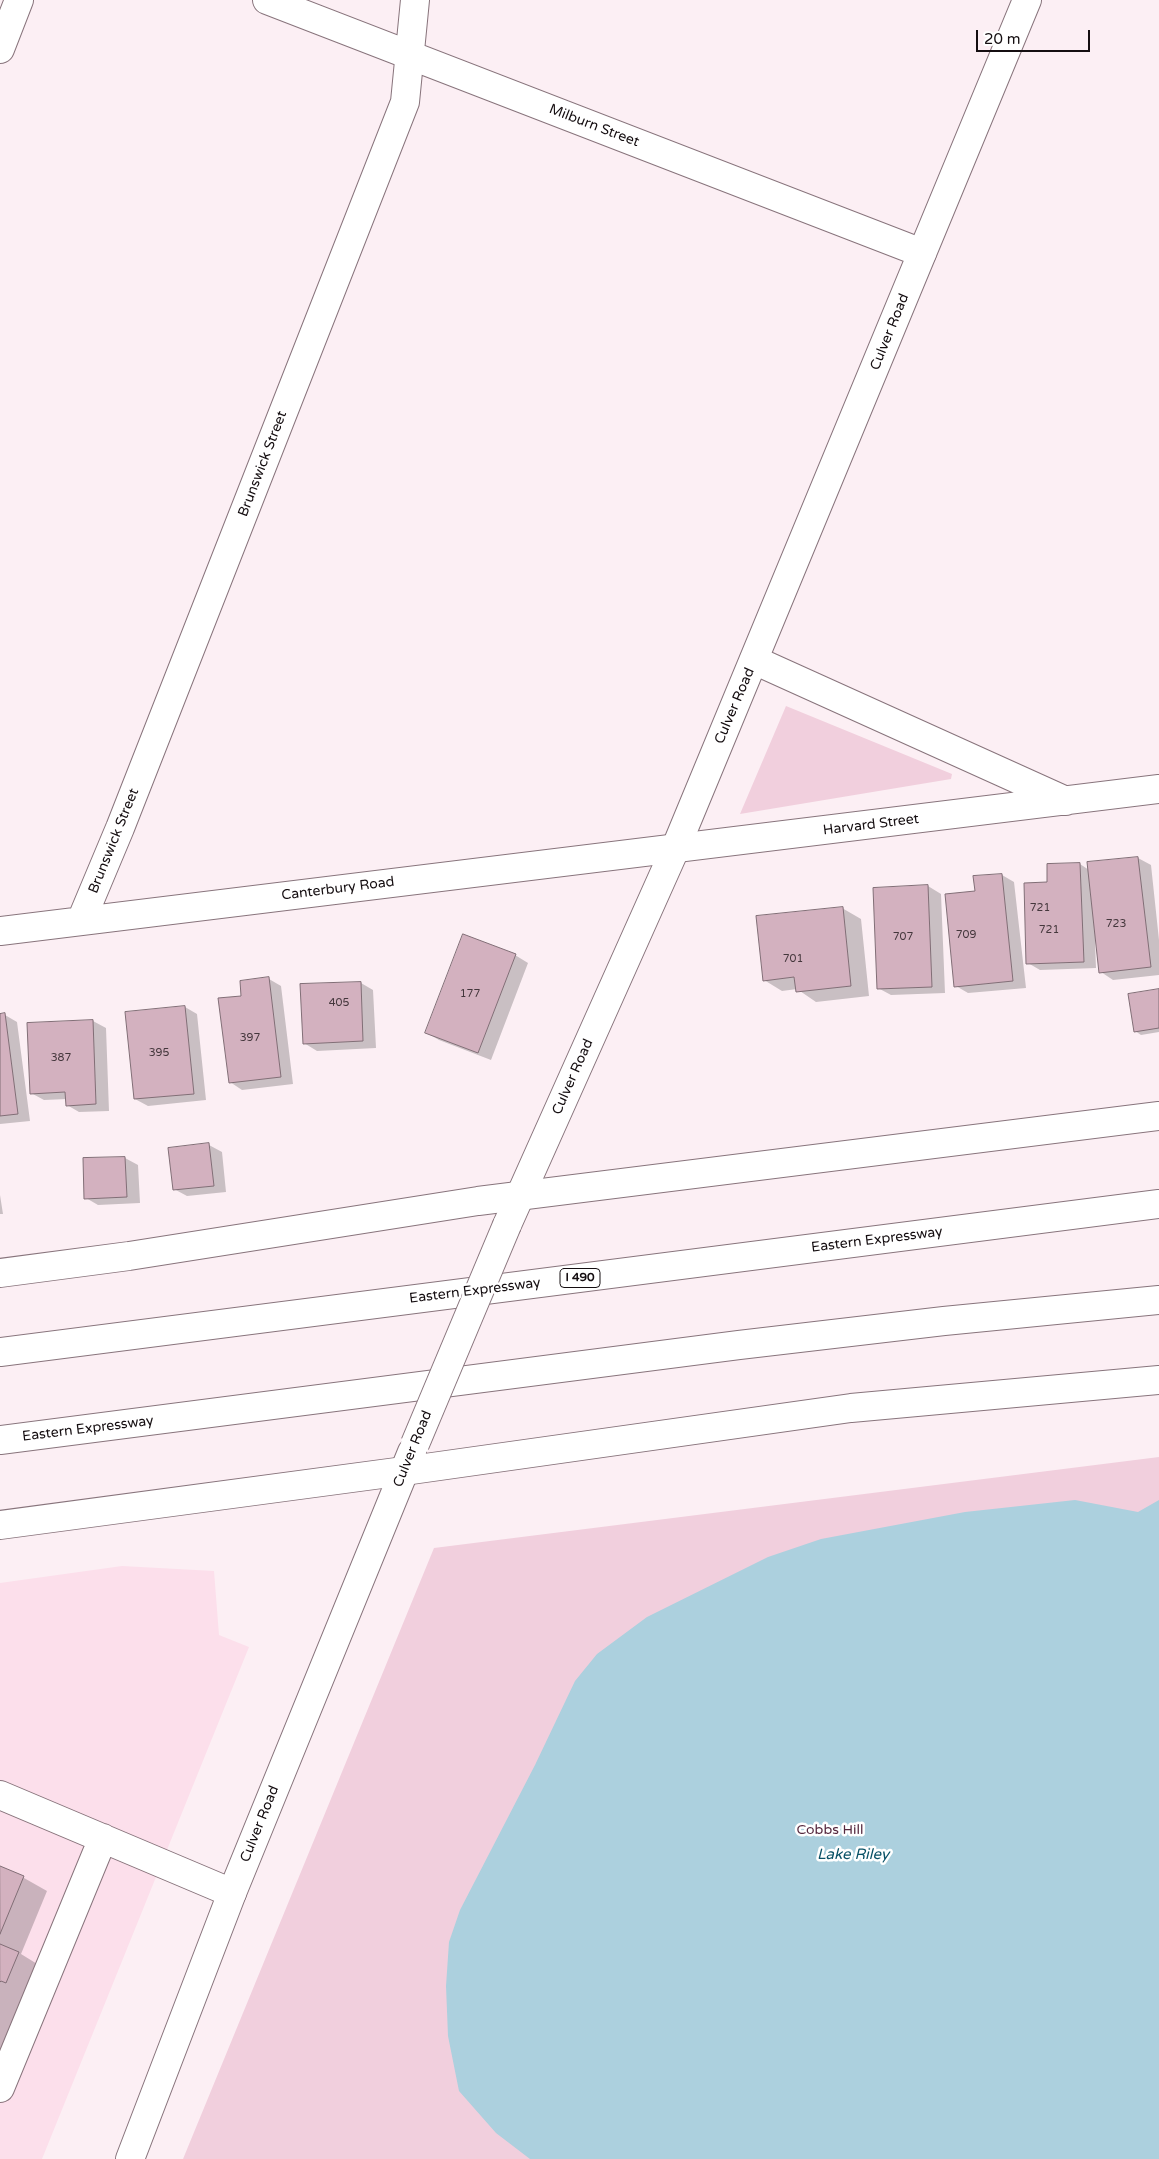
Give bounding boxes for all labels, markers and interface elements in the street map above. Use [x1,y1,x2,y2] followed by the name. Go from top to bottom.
[979,20,1093,52] scale bar
[984,30,1021,48] text: 20 m
[547,101,641,151] street label: Milburn Street
[867,291,913,373] street label: Culver Road
[235,409,291,519] street label: Brunswick Street
[711,665,759,747] street label: Culver Road
[85,786,143,896] street label: Brunswick Street
[822,811,920,839] street label: Harvard Street
[281,874,395,904] street label: Canterbury Road
[1030,901,1050,915] house number: 721
[1106,917,1126,931] house number: 723
[1039,923,1059,937] house number: 721
[956,928,976,942] house number: 709
[893,930,913,944] house number: 707
[783,952,803,966] house number: 701
[460,987,480,1001] house number: 177
[329,996,349,1010] house number: 405
[240,1031,260,1045] house number: 397
[549,1037,597,1117] street label: Culver Road
[149,1046,169,1060] house number: 395
[51,1051,71,1065] house number: 387
[810,1224,944,1256] street label: Eastern Expressway
[560,1268,600,1288] road number: I 490
[408,1275,542,1307] street label: Eastern Expressway
[390,1408,436,1490] street label: Culver Road
[21,1413,155,1445] street label: Eastern Expressway
[237,1783,283,1865] street label: Culver Road
[797,1822,863,1838] park label: Cobbs Hill
[817,1846,889,1864] water label: Lake Riley

